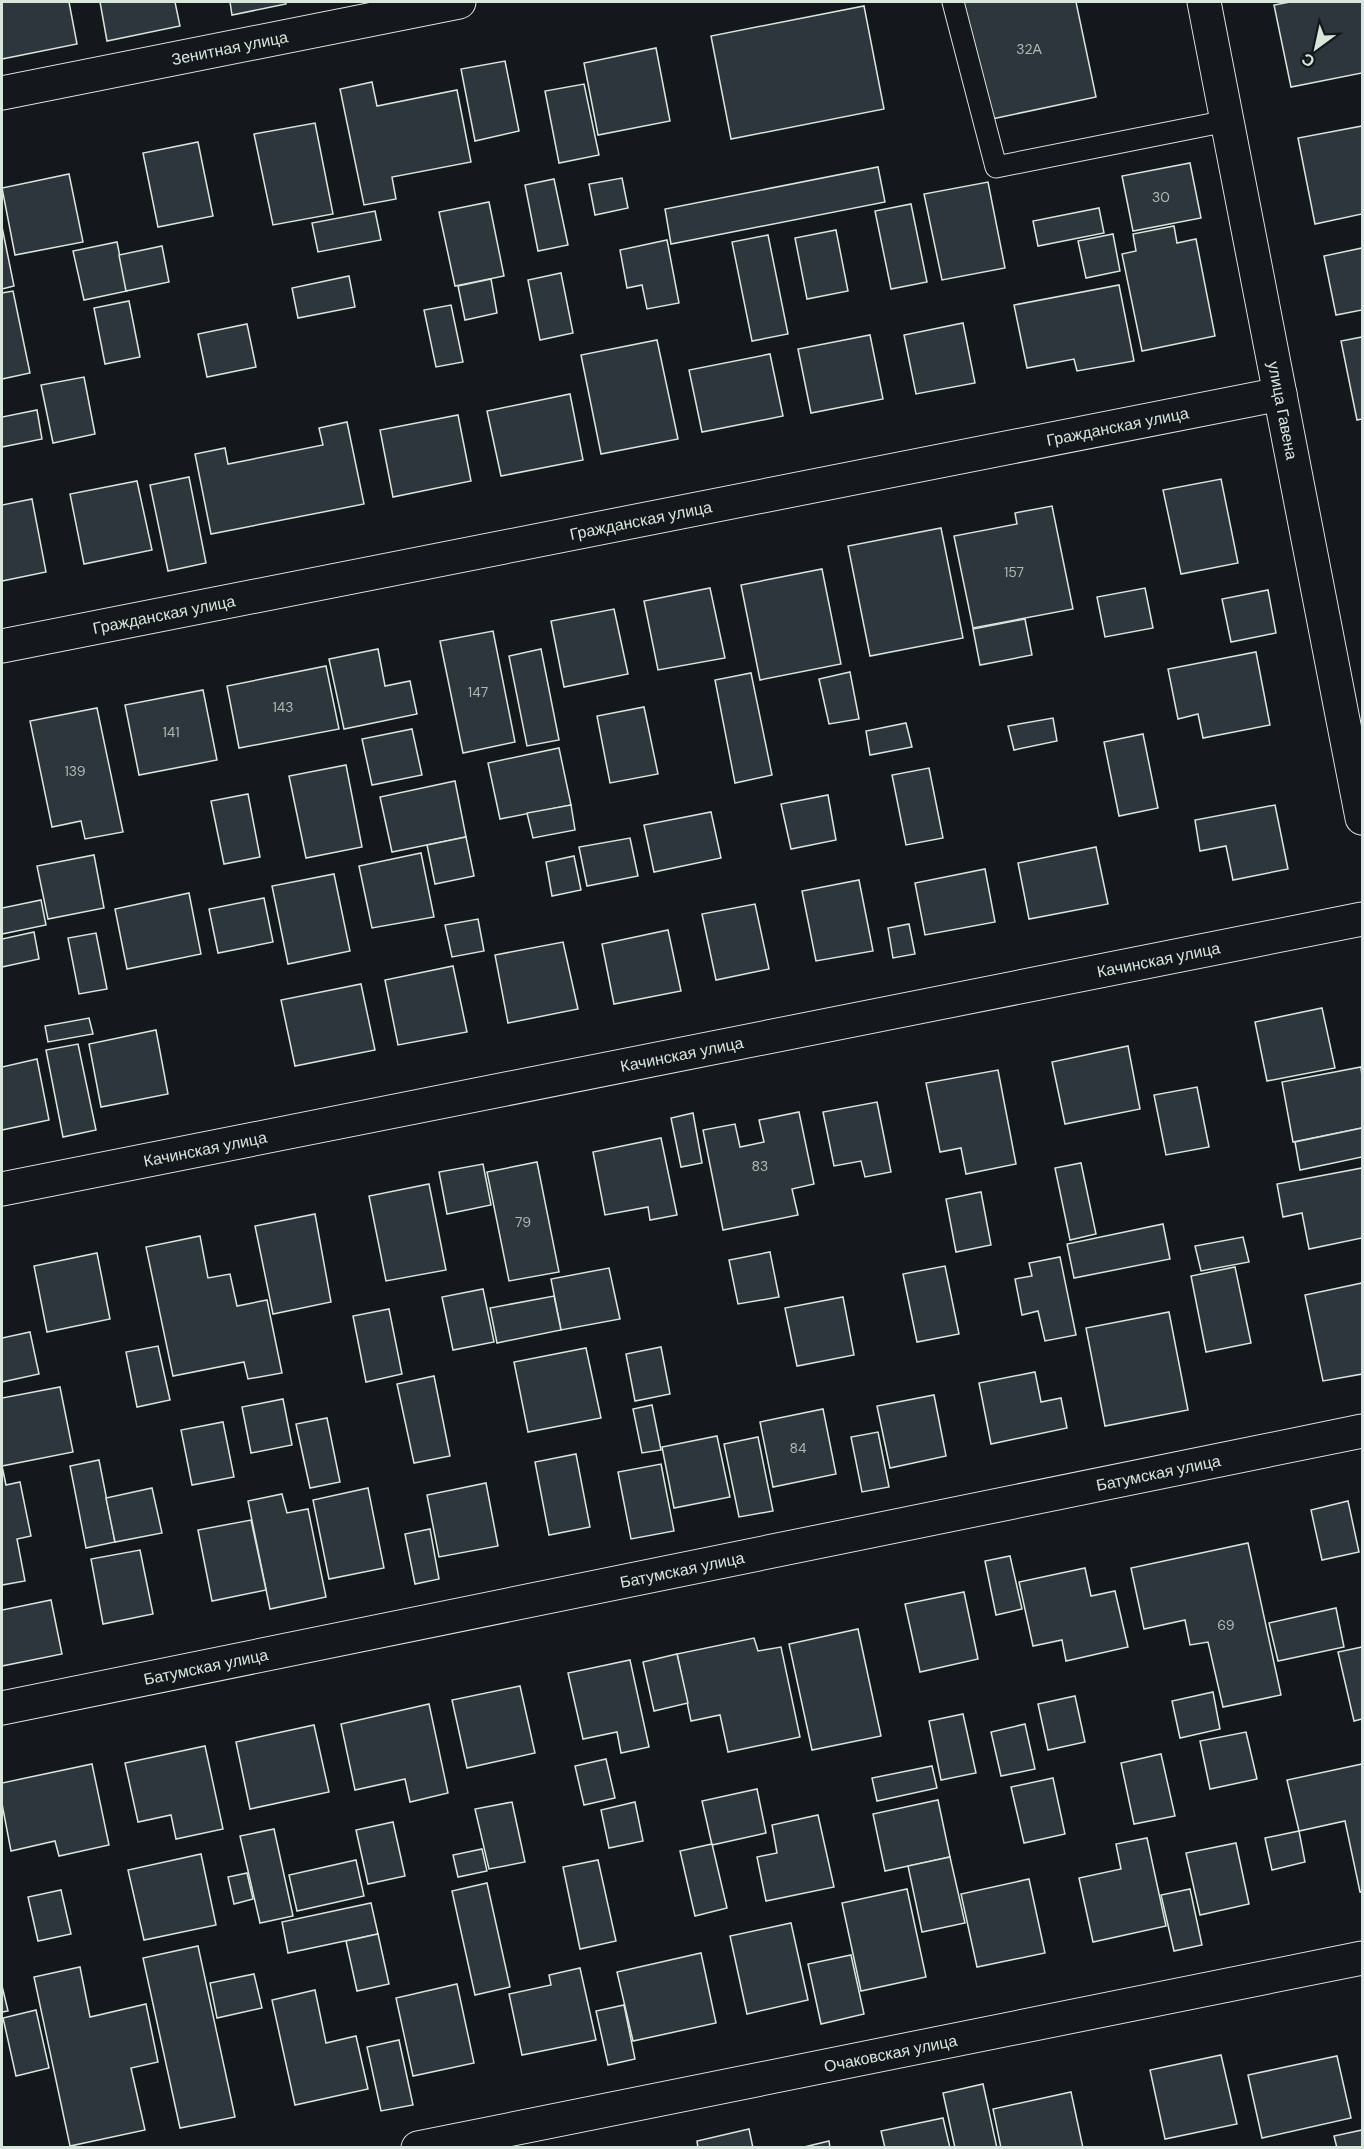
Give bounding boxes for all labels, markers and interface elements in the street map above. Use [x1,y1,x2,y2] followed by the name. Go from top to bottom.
[1286,18,1346,78] north arrow
[169,26,290,70] street label: Зенитная улица
[1016,40,1042,58] house number: 32А
[1297,48,1319,72] text: С
[1152,188,1170,206] house number: 30
[1263,359,1303,462] street label: улица Гавена
[1045,402,1191,450] street label: Гражданская улица
[568,496,714,544] street label: Гражданская улица
[1004,563,1024,581] house number: 157
[91,590,237,638] street label: Гражданская улица
[468,683,488,701] house number: 147
[272,698,294,716] house number: 143
[162,723,180,741] house number: 141
[64,762,86,780] house number: 139
[1095,937,1222,982] street label: Качинская улица
[618,1032,745,1077] street label: Качинская улица
[142,1126,269,1171] street label: Качинская улица
[752,1157,768,1175] house number: 83
[515,1213,531,1231] house number: 79
[789,1439,807,1457] house number: 84
[1094,1450,1222,1495] street label: Батумская улица
[618,1547,746,1592] street label: Батумская улица
[1217,1616,1235,1634] house number: 69
[142,1644,270,1689] street label: Батумская улица
[822,2029,959,2077] street label: Очаковская улица

